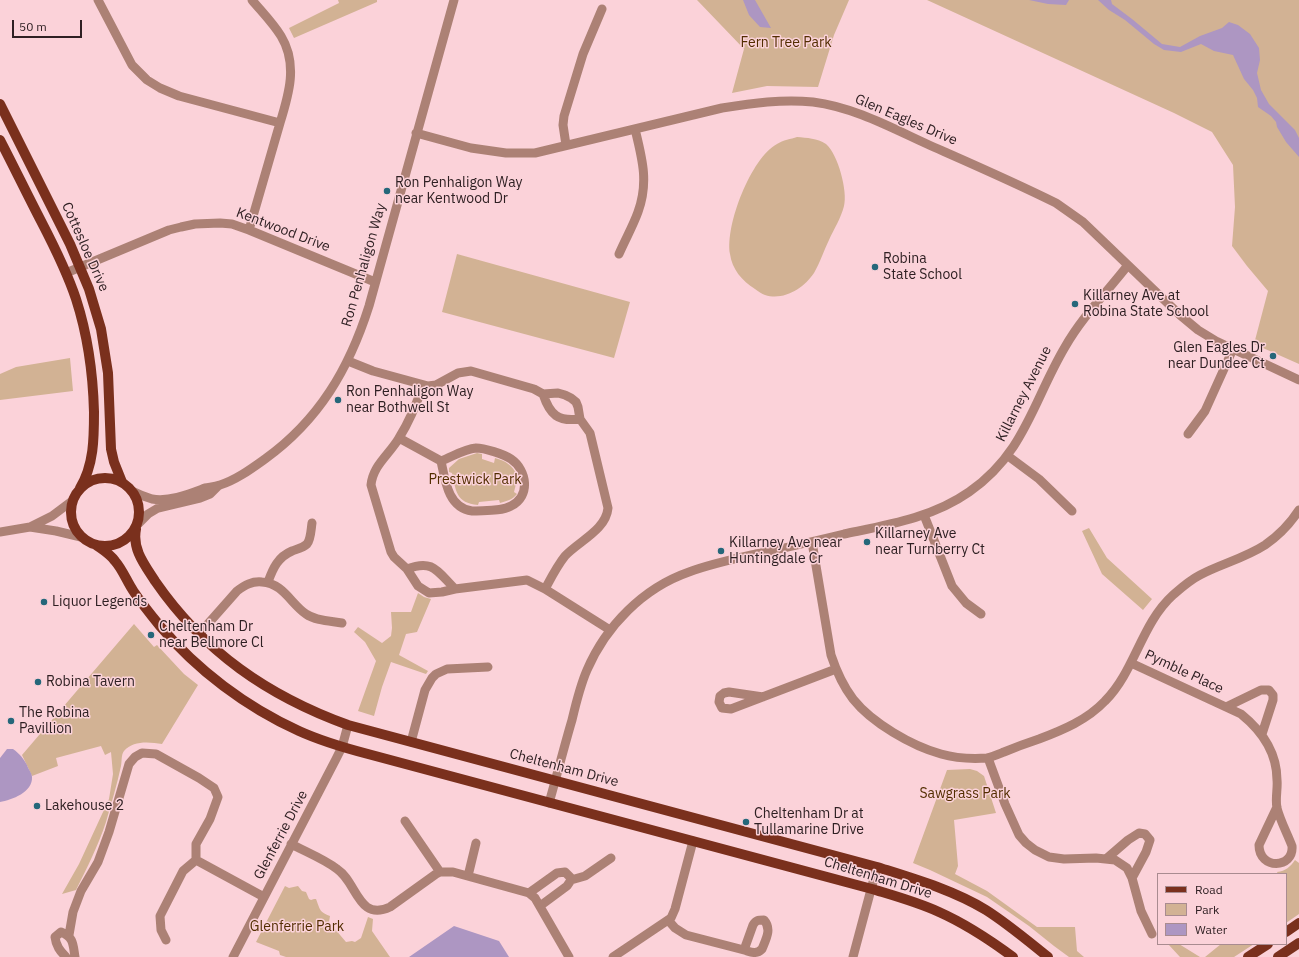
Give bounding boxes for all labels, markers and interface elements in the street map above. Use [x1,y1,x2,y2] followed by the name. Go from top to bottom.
[14,12,84,38] scale bar
[19,19,47,34] text: 50 m
[740,35,832,51] park label: Fern Tree Park
[852,91,960,149] street label: Glen Eagles Drive
[395,175,523,208] place label: Ron Penhaligon Way near Kentwood Dr
[382,186,392,196] marker: Ron Penhaligon Way near Kentwood Dr
[58,200,112,294] street label: Cottesloe Drive
[338,201,390,329] street label: Ron Penhaligon Way
[234,204,332,256] street label: Kentwood Drive
[883,251,962,284] place label: Robina State School
[870,262,880,272] marker: Robina State School
[1083,288,1209,320] place label: Killarney Ave at Robina State School
[1070,299,1080,309] marker: Killarney Ave at Robina State School
[1168,340,1265,372] place label: Glen Eagles Dr near Dundee Ct
[993,343,1055,445] street label: Killarney Avenue
[1268,351,1278,361] marker: Glen Eagles Dr near Dundee Ct
[346,384,474,416] place label: Ron Penhaligon Way near Bothwell St
[333,395,343,405] marker: Ron Penhaligon Way near Bothwell St
[428,472,522,488] park label: Prestwick Park
[875,526,985,558] place label: Killarney Ave near Turnberry Ct
[729,535,842,568] place label: Killarney Ave near Huntingdale Cr
[862,537,872,547] marker: Killarney Ave near Turnberry Ct
[716,546,726,556] marker: Killarney Ave near Huntingdale Cr
[52,594,147,610] place label: Liquor Legends
[39,597,49,607] marker: Liquor Legends
[159,619,264,652] place label: Cheltenham Dr near Bellmore Cl
[146,630,156,640] marker: Cheltenham Dr near Bellmore Cl
[1142,646,1226,698] street label: Pymble Place
[46,674,135,690] place label: Robina Tavern
[33,677,43,687] marker: Robina Tavern
[19,705,90,738] place label: The Robina Pavillion
[6,716,16,726] marker: The Robina Pavillion
[508,745,620,791] street label: Cheltenham Drive
[919,786,1011,802] park label: Sawgrass Park
[250,788,312,882] street label: Glenferrie Drive
[45,798,124,814] place label: Lakehouse 2
[32,801,42,811] marker: Lakehouse 2
[754,806,864,838] place label: Cheltenham Dr at Tullamarine Drive
[741,817,751,827] marker: Cheltenham Dr at Tullamarine Drive
[822,854,934,902] street label: Cheltenham Drive
[1157,873,1287,945] legend
[1195,882,1223,897] text: Road
[1195,902,1219,917] text: Park
[250,919,344,935] park label: Glenferrie Park
[1195,922,1227,937] text: Water

